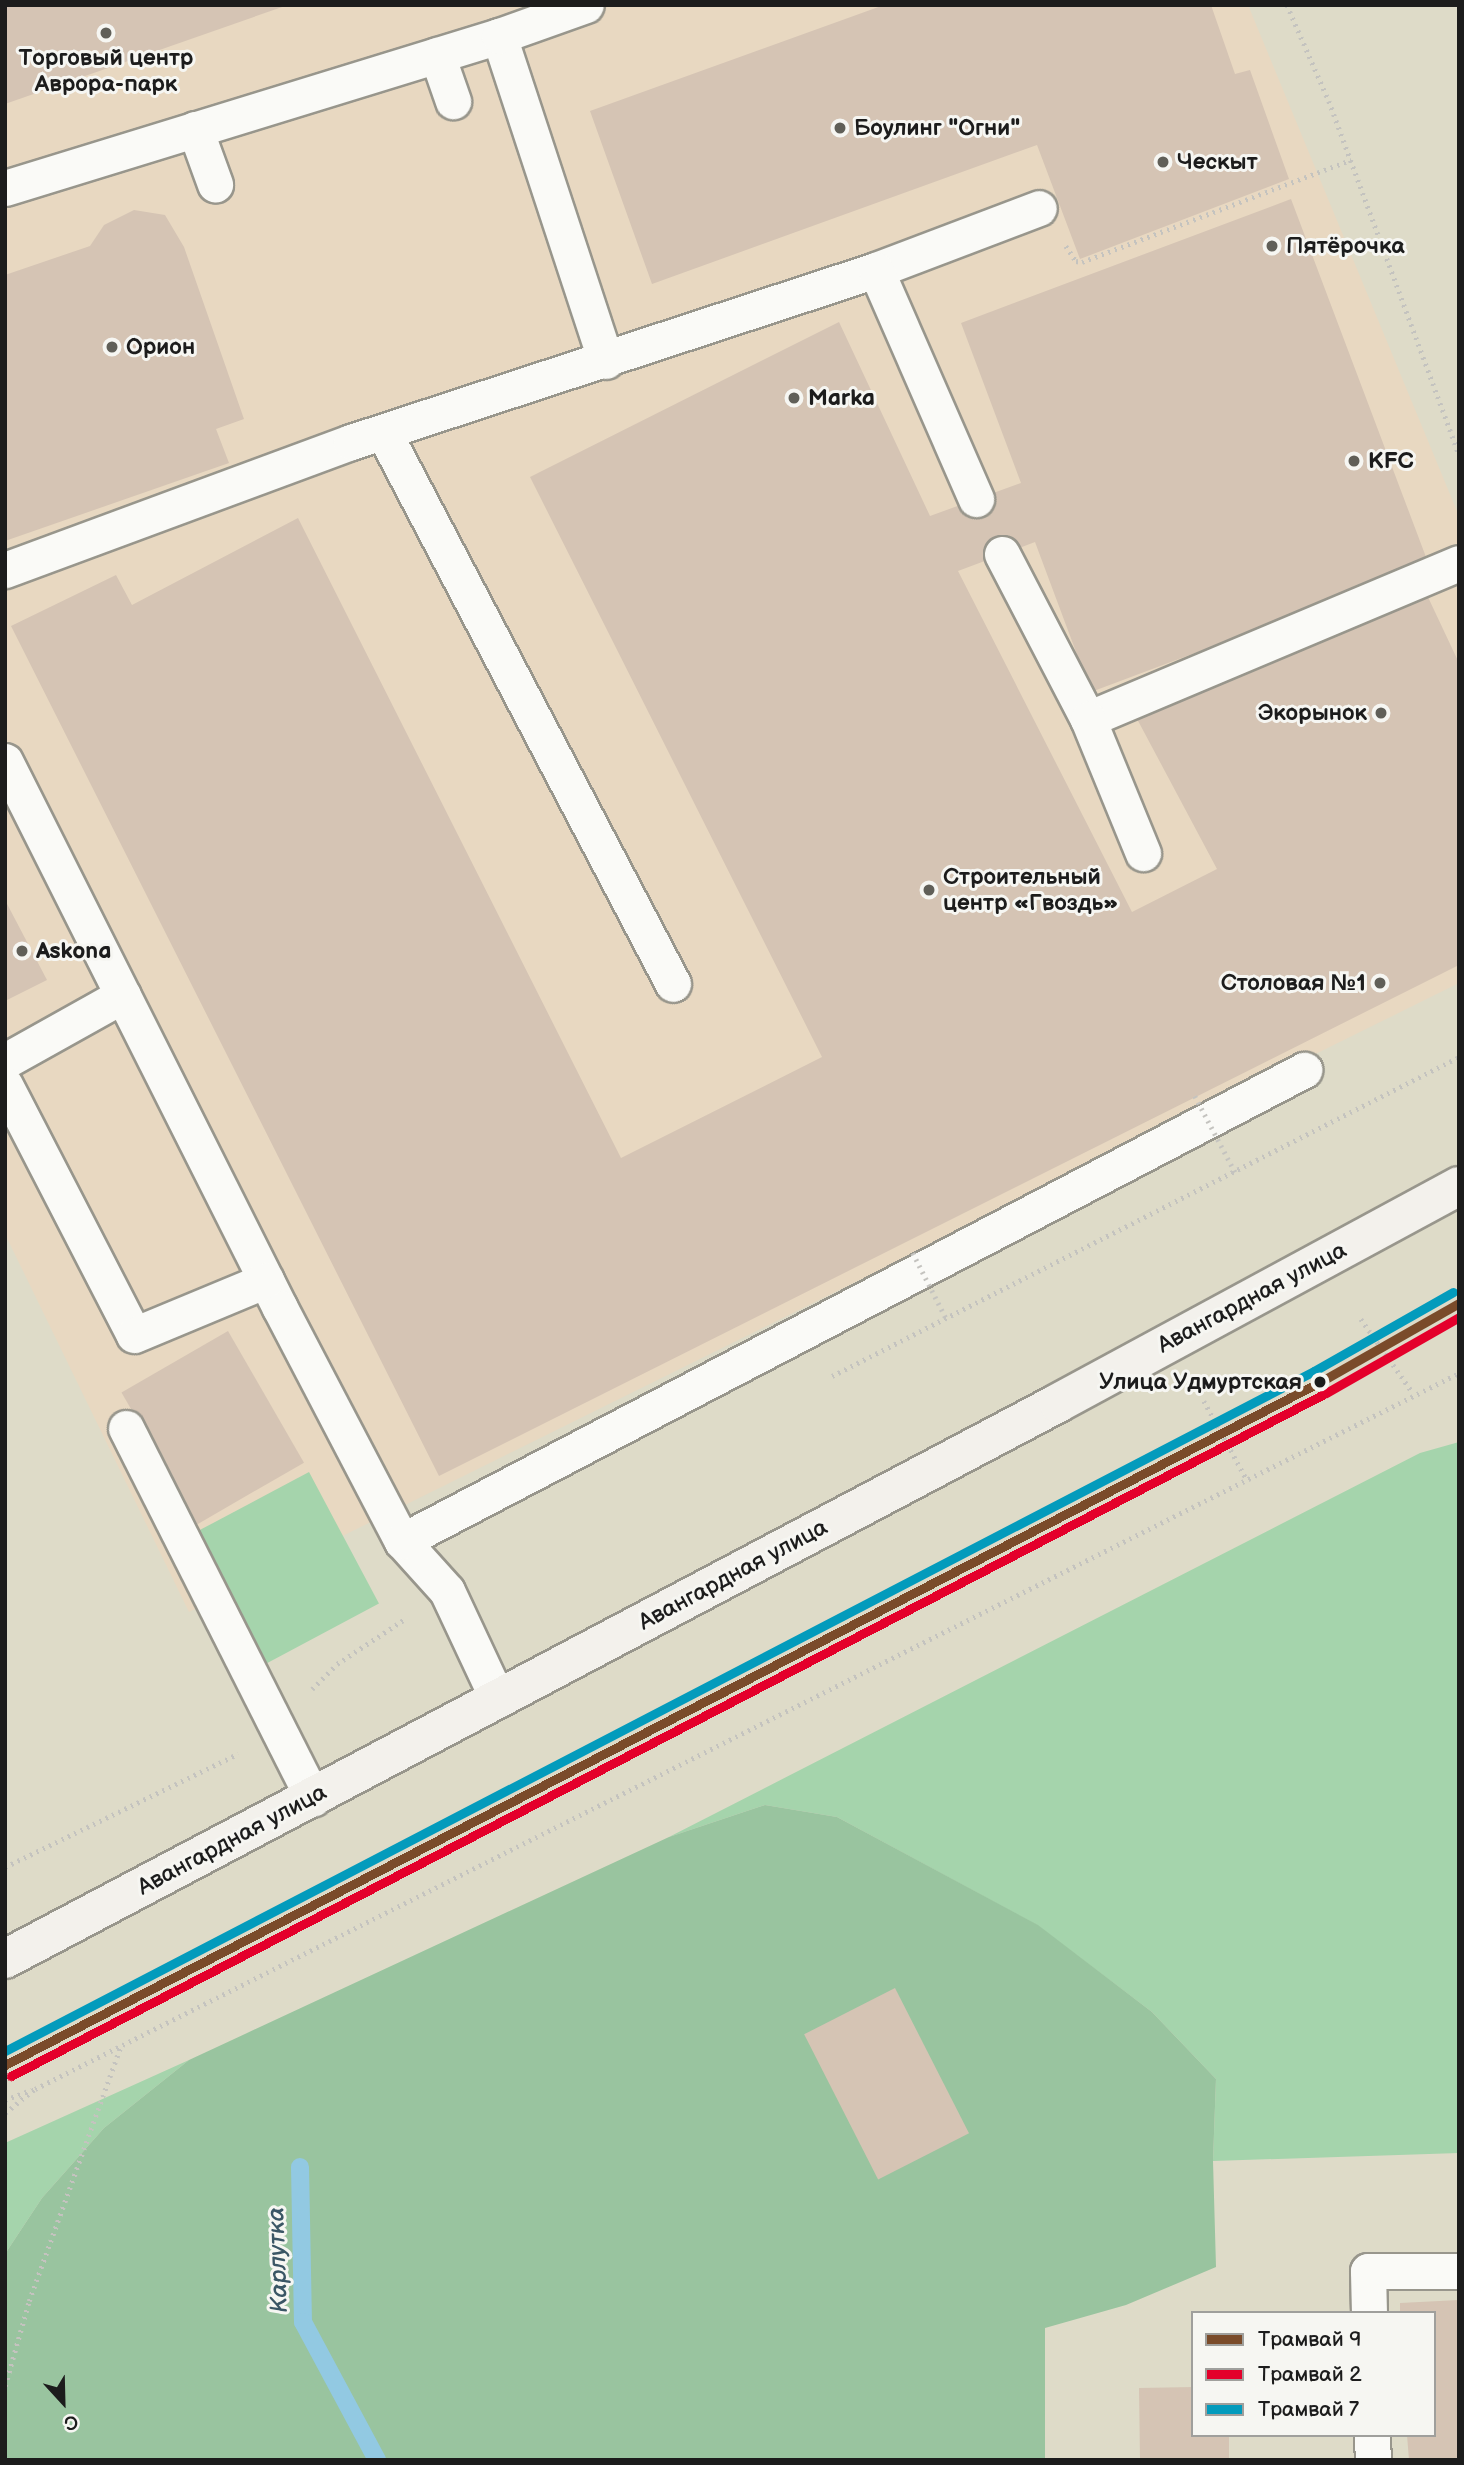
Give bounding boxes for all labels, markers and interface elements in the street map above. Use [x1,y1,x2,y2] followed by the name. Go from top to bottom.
[98,25,114,41] marker: Торговый центр Аврора-парк
[19,44,193,98] place label: Торговый центр Аврора-парк
[854,114,1020,142] place label: Боулинг "Огни"
[832,120,848,136] marker: Боулинг "Огни"
[1177,148,1258,176] place label: Ческыт
[1155,154,1171,170] marker: Ческыт
[1286,232,1404,260] place label: Пятёрочка
[1264,238,1280,254] marker: Пятёрочка
[126,333,195,361] place label: Орион
[104,339,120,355] marker: Орион
[808,384,875,412] place label: Marka
[786,390,802,406] marker: Marka
[1368,447,1414,475] place label: KFC
[1346,453,1362,469] marker: KFC
[1258,699,1367,727] place label: Экорынок
[1373,705,1389,721] marker: Экорынок
[943,863,1118,917] place label: Строительный центр «Гвоздь»
[921,882,937,898] marker: Строительный центр «Гвоздь»
[36,937,111,965] place label: Askona
[14,943,30,959] marker: Askona
[1221,969,1366,997] place label: Столовая №1
[1372,975,1388,991] marker: Столовая №1
[1153,1236,1351,1360] street label: Авангардная улица
[1099,1368,1302,1396] place label: Улица Удмуртская
[1309,1371,1331,1393] marker: Улица Удмуртская
[634,1513,832,1637] street label: Авангардная улица
[133,1778,331,1902] street label: Авангардная улица
[262,2206,294,2314] water label: Карлутка
[1191,2311,1436,2437] legend
[1258,2327,1362,2352] text: Трамвай 9
[1258,2362,1362,2387] text: Трамвай 2
[28,2367,98,2437] north arrow
[1258,2397,1359,2422] text: Трамвай 7
[61,2409,81,2435] text: С

